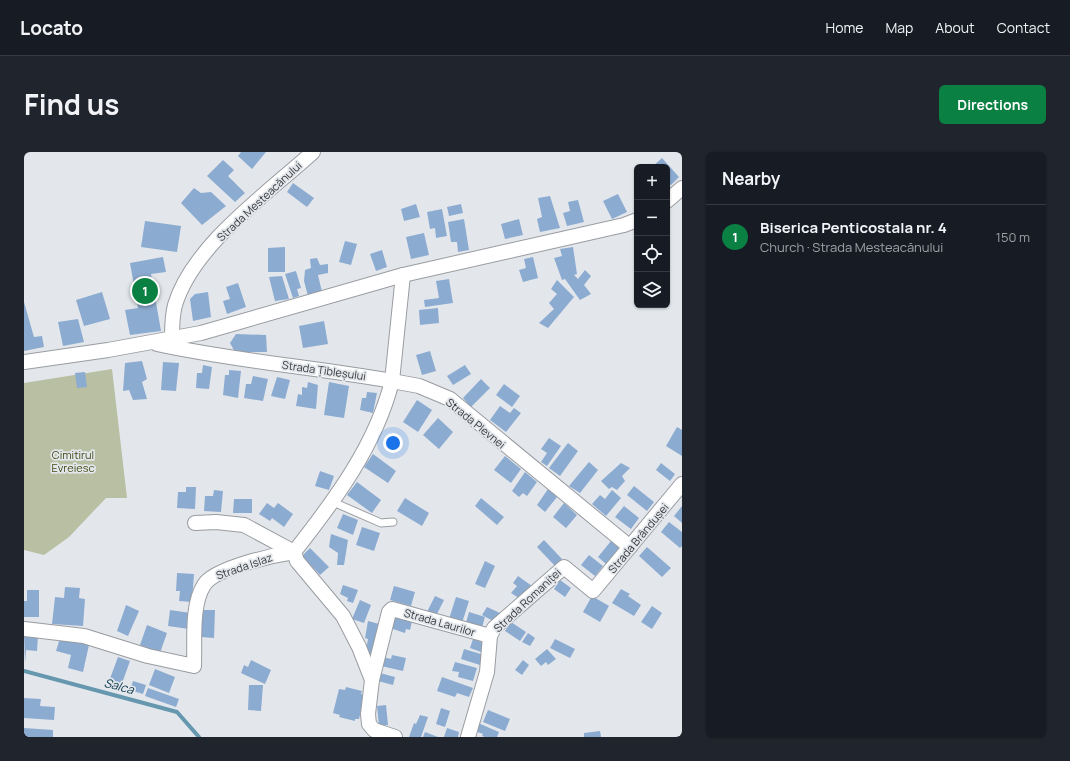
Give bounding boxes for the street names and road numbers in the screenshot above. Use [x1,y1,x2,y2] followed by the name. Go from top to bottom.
[213,158,305,244] street label: Strada Mesteacănului
[281,357,367,383] street label: Strada Țibleșului
[443,394,509,452] street label: Strada Plevnei
[604,500,672,576] street label: Strada Brândușei
[214,549,274,583] street label: Strada Islaz
[490,565,564,635] street label: Strada Romaniței
[403,605,478,639] street label: Strada Laurilor

